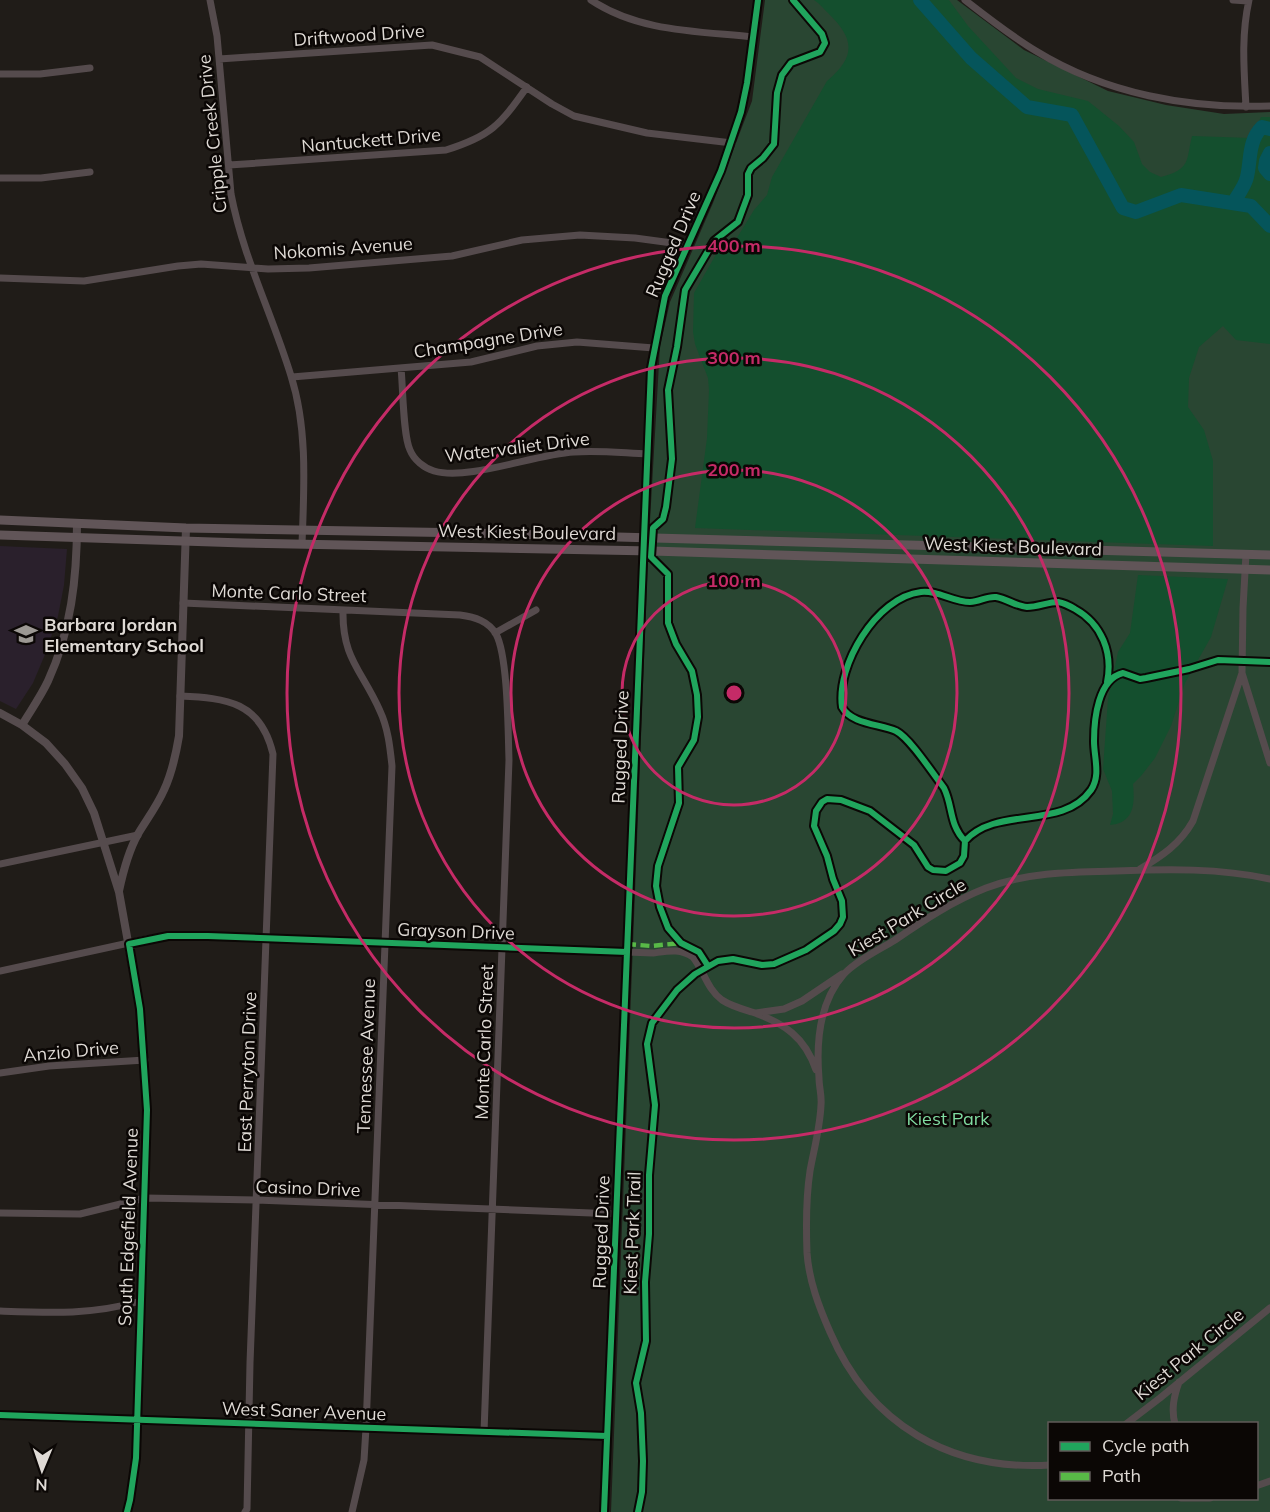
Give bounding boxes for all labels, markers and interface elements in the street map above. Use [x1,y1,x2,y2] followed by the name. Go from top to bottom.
[293,19,425,51] street label: Driftwood Drive
[192,54,232,214] street label: Cripple Creek Drive
[300,122,442,158] street label: Nantuckett Drive
[640,187,706,301] street label: Rugged Drive
[273,232,413,264] street label: Nokomis Avenue
[707,234,761,257] text: 400 m
[412,317,564,363] street label: Champagne Drive
[707,346,761,369] text: 300 m
[443,427,591,467] street label: Watervaliet Drive
[707,458,761,481] text: 200 m
[438,519,616,545] street label: West Kiest Boulevard
[924,531,1102,561] street label: West Kiest Boulevard
[707,569,761,592] text: 100 m
[211,579,367,607] street label: Monte Carlo Street
[44,613,204,657] place label: Barbara Jordan Elementary School
[13,621,39,647] school or university icon: Barbara Jordan Elementary School
[724,683,744,703] centre of rings
[607,690,633,804] street label: Rugged Drive
[844,873,970,961] street label: Kiest Park Circle
[397,917,515,945] street label: Grayson Drive
[470,964,498,1120] street label: Monte Carlo Street
[352,978,380,1134] street label: Tennessee Avenue
[233,991,261,1153] street label: East Perryton Drive
[22,1035,120,1067] street label: Anzio Drive
[906,1107,990,1130] park label: Kiest Park
[113,1128,143,1326] street label: South Edgefield Avenue
[618,1171,646,1295] street label: Kiest Park Trail
[255,1175,361,1201] street label: Casino Drive
[588,1175,614,1289] street label: Rugged Drive
[1130,1303,1248,1405] street label: Kiest Park Circle
[221,1397,387,1425] street label: West Saner Avenue
[1048,1422,1258,1500] legend
[1102,1434,1189,1457] text: Cycle path
[12,1440,72,1500] north arrow
[1102,1464,1141,1487] text: Path
[35,1475,48,1495] text: N

